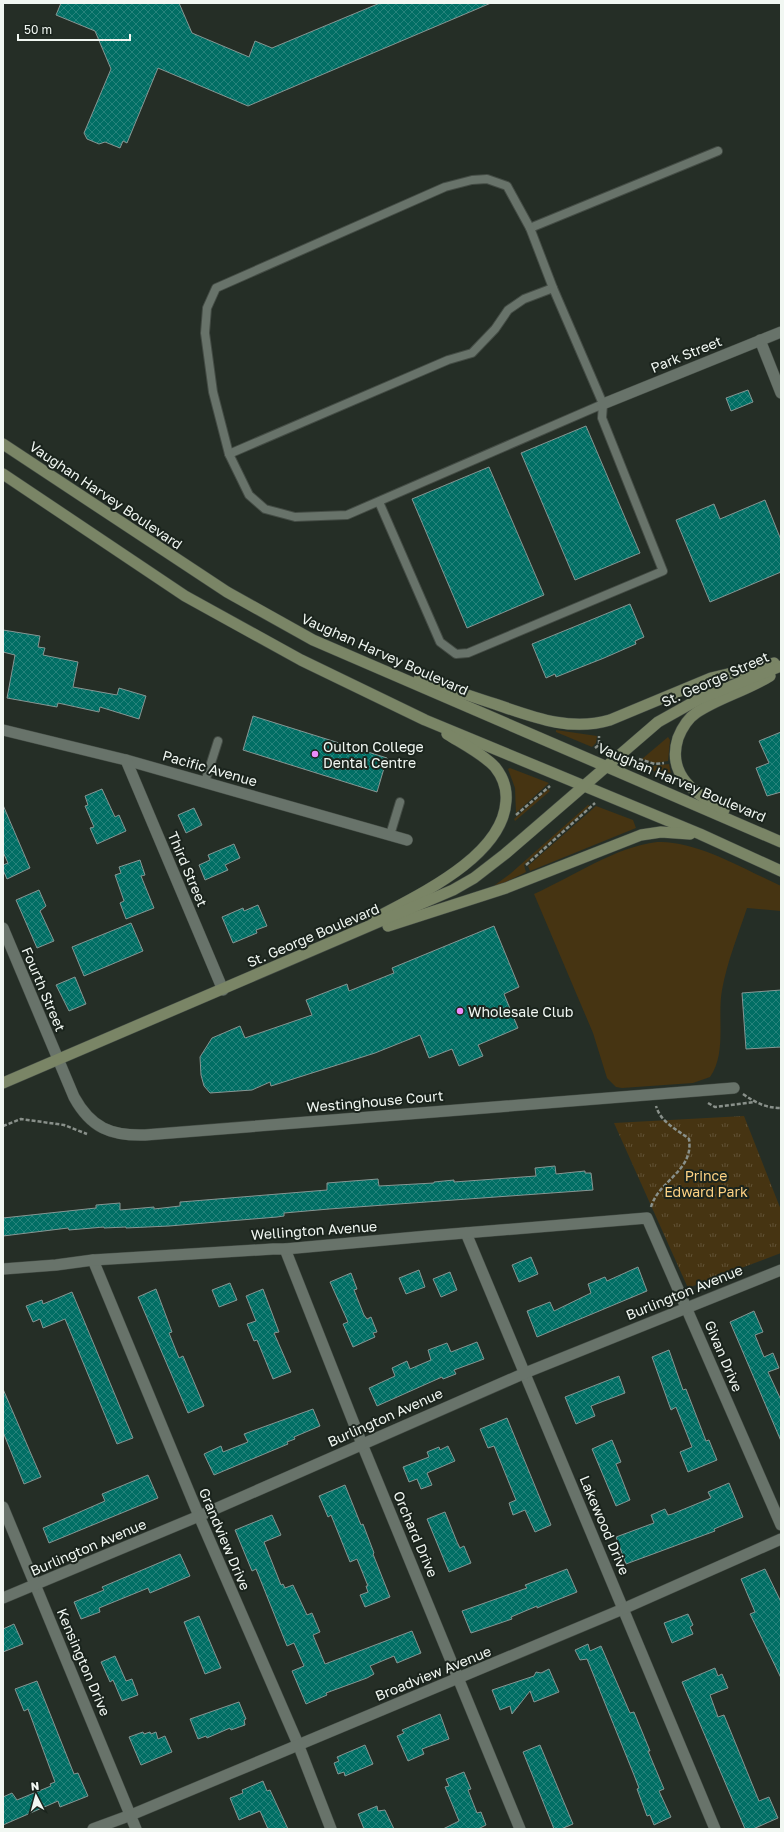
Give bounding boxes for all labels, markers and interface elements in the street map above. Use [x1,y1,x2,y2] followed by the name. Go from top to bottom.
[18,16,130,42] scale bar
[24,22,52,37] text: 50 m
[648,332,724,376] street label: Park Street
[26,437,186,553] street label: Vaughan Harvey Boulevard
[299,609,471,699] street label: Vaughan Harvey Boulevard
[659,648,771,710] street label: St. George Street
[323,738,424,771] place label: Oulton College Dental Centre
[595,739,769,825] street label: Vaughan Harvey Boulevard
[161,746,259,790] street label: Pacific Avenue
[310,749,320,759] marker: Oulton College Dental Centre
[165,829,211,909] street label: Third Street
[244,899,382,971] street label: St. George Boulevard
[19,944,69,1034] street label: Fourth Street
[468,1003,573,1020] place label: Wholesale Club
[455,1006,465,1016] marker: Wholesale Club
[306,1087,444,1115] street label: Westinghouse Court
[664,1167,748,1200] park label: Prince Edward Park
[250,1217,378,1243] street label: Wellington Avenue
[623,1261,745,1323] street label: Burlington Avenue
[701,1318,747,1394] street label: Givan Drive
[325,1384,445,1450] street label: Burlington Avenue
[576,1473,634,1577] street label: Lakewood Drive
[196,1485,254,1593] street label: Grandview Drive
[390,1488,442,1580] street label: Orchard Drive
[27,1515,149,1579] street label: Burlington Avenue
[54,1606,114,1718] street label: Kensington Drive
[373,1642,493,1704] street label: Broadview Avenue
[16,1776,56,1816] north arrow
[30,1779,40,1792] text: N

